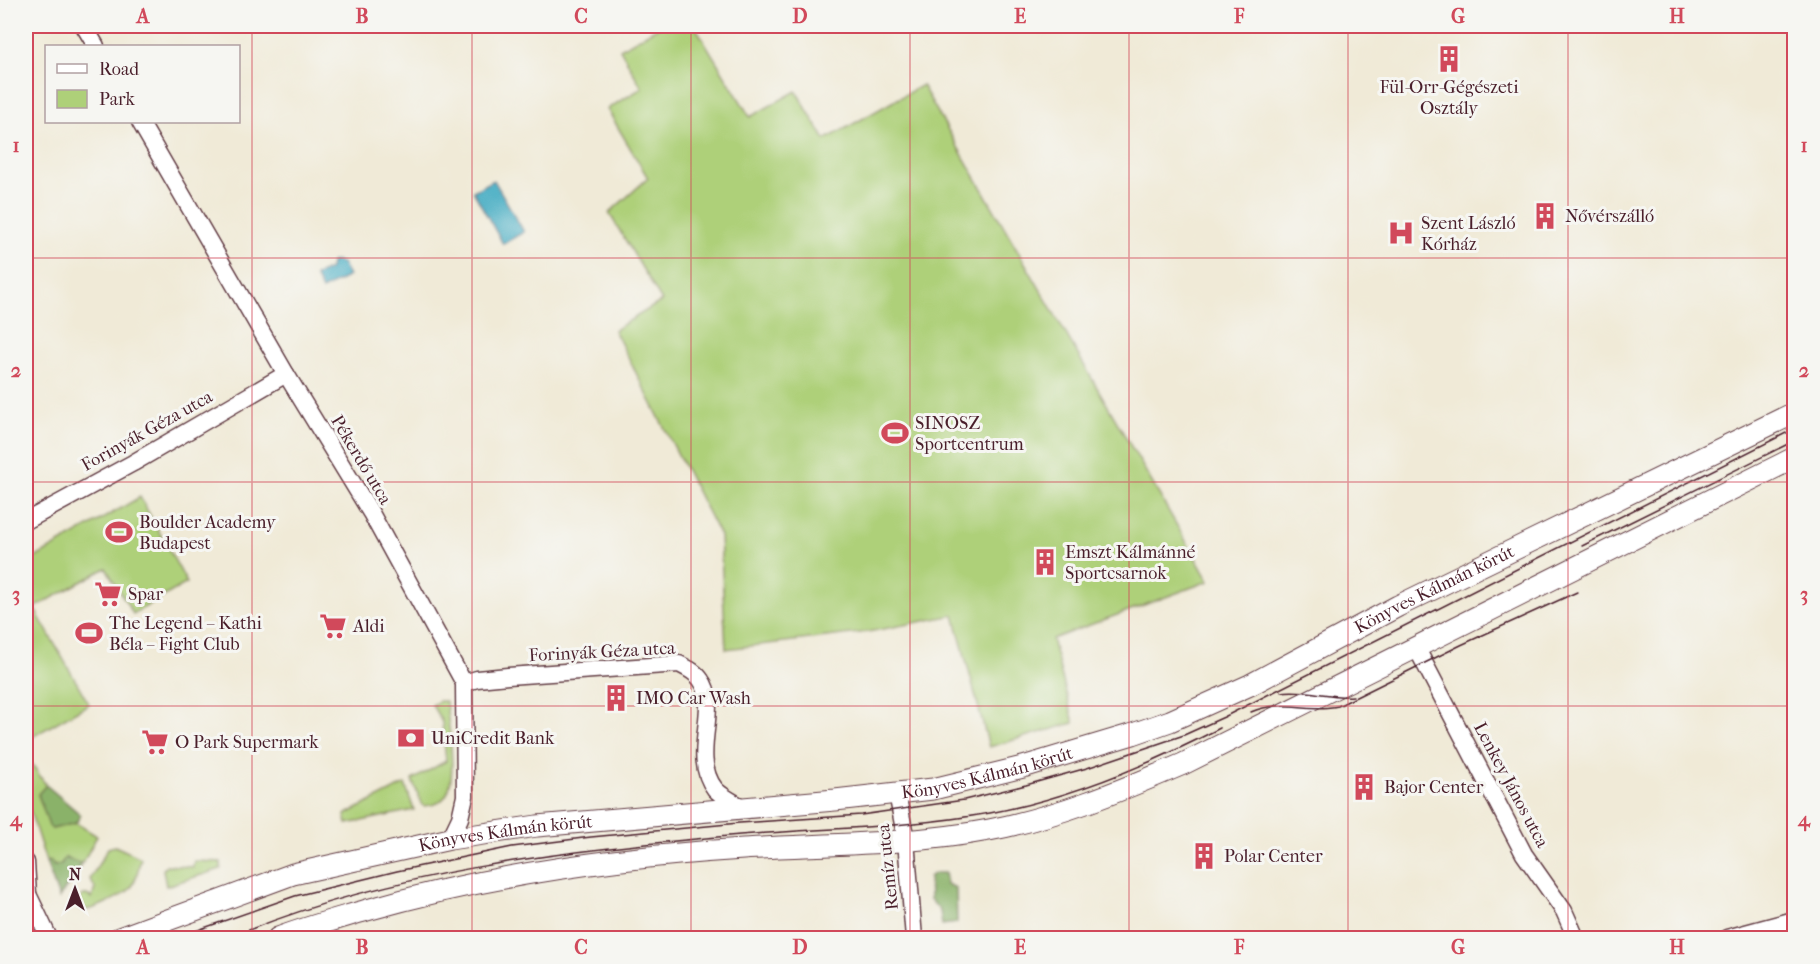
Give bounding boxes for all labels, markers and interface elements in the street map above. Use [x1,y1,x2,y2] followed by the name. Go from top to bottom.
[135,5,151,28] text: A
[355,5,369,28] text: B
[574,5,588,28] text: C
[792,5,808,28] text: D
[1014,5,1026,28] text: E
[1233,5,1245,28] text: F
[1451,5,1465,28] text: G
[1669,5,1685,28] text: H
[1434,44,1464,74] building icon: Fül-Orr-Gégészeti Osztály
[45,45,240,123] legend
[99,59,139,80] text: Road
[1379,77,1519,119] place label: Fül-Orr-Gégészeti Osztály
[99,89,136,110] text: Park
[12,134,20,157] text: 1
[1800,134,1808,157] text: 1
[1530,201,1560,231] building icon: Nővérszálló
[1565,206,1654,227] place label: Nővérszálló
[1421,213,1516,255] place label: Szent László Kórház
[1386,218,1416,248] hospital icon: Szent László Kórház
[11,359,21,382] text: 2
[1799,359,1809,382] text: 2
[78,386,217,476] street label: Forinyák Géza utca
[326,412,396,509] street label: Pékerdő utca
[915,413,1024,455] place label: SINOSZ Sportcentrum
[880,418,910,448] sports icon: SINOSZ Sportcentrum
[139,512,277,554] place label: Boulder Academy Budapest
[104,517,134,547] sports icon: Boulder Academy Budapest
[1351,540,1518,638] street label: Könyves Kálmán körút
[1065,542,1196,584] place label: Emszt Kálmánné Sportcsarnok
[1030,547,1060,577] building icon: Emszt Kálmánné Sportcsarnok
[93,579,123,609] supermarket icon: Spar
[12,583,20,606] text: 3
[1800,583,1808,606] text: 3
[128,584,163,605] place label: Spar
[318,611,348,641] supermarket icon: Aldi
[109,613,263,655] place label: The Legend – Kathi Béla – Fight Club
[352,616,385,637] place label: Aldi
[74,618,104,648] sports icon: The Legend – Kathi Béla – Fight Club
[528,638,677,666] street label: Forinyák Géza utca
[601,683,631,713] building icon: IMO Car Wash
[636,688,751,709] place label: IMO Car Wash
[1469,719,1553,852] street label: Lenkey János utca
[396,723,426,753] bank icon: UniCredit Bank
[140,727,170,757] supermarket icon: O Park Supermark
[431,728,555,749] place label: UniCredit Bank
[175,732,319,753] place label: O Park Supermark
[900,742,1076,803] street label: Könyves Kálmán körút
[1349,772,1379,802] building icon: Bajor Center
[1384,777,1484,798] place label: Bajor Center
[9,808,23,832] text: 4
[1797,808,1811,832] text: 4
[416,811,594,856] street label: Könyves Kálmán körút
[873,822,903,911] street label: Remíz utca
[1189,841,1219,871] building icon: Polar Center
[1224,846,1323,867] place label: Polar Center
[45,859,105,919] north arrow
[69,865,82,884] text: N
[135,936,151,959] text: A
[355,936,369,959] text: B
[574,936,588,959] text: C
[792,936,808,959] text: D
[1014,936,1026,959] text: E
[1233,936,1245,959] text: F
[1451,936,1465,959] text: G
[1669,936,1685,959] text: H

